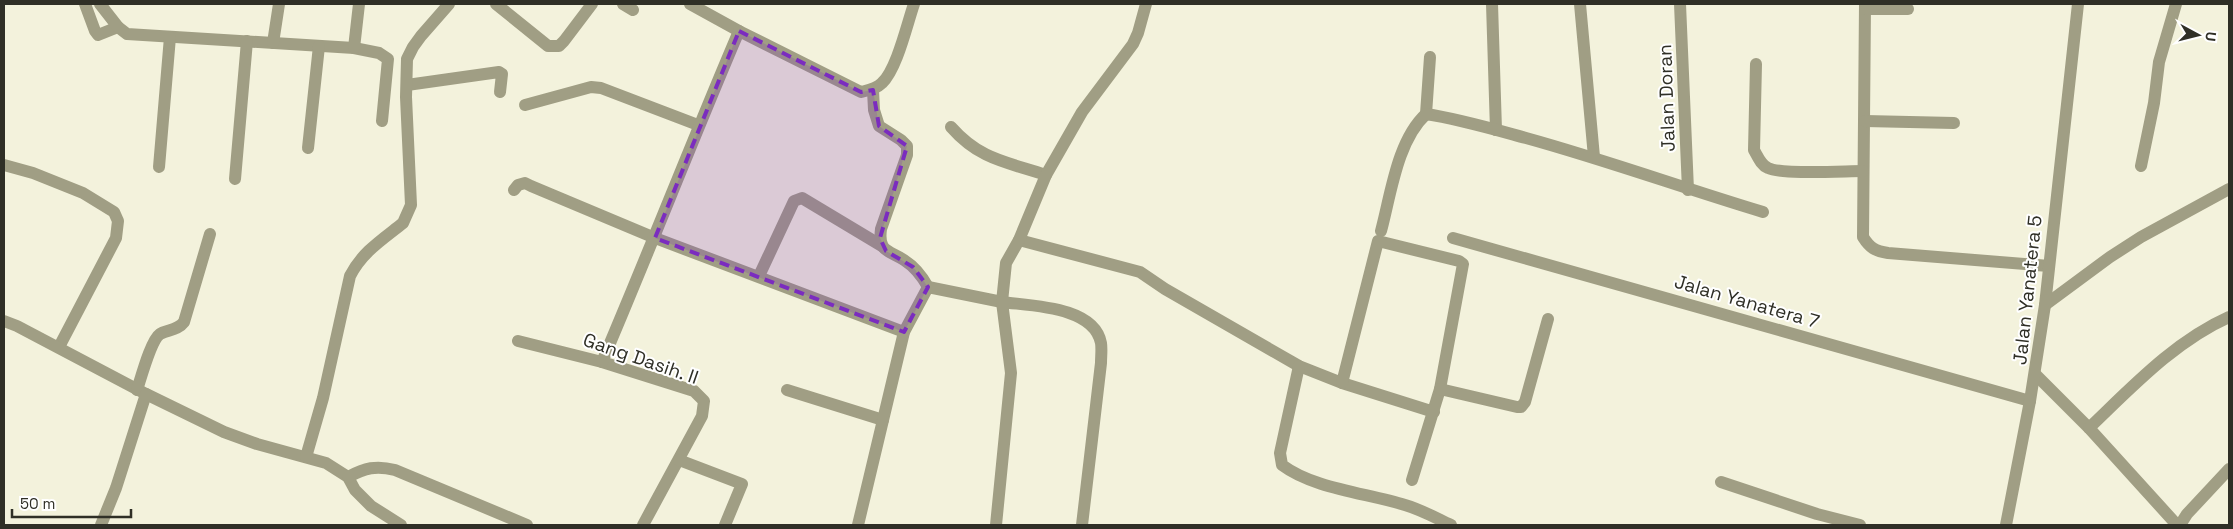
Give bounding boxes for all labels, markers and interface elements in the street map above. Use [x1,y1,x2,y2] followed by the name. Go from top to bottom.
[2173,10,2223,60] north arrow
[2201,31,2220,42] text: U
[1652,44,1681,152] street label: Jalan Doran
[2007,214,2048,366] street label: Jalan Yanatera 5
[1672,269,1822,334] street label: Jalan Yanatera 7
[580,327,702,390] street label: Gang Dasih. II
[12,486,131,518] scale bar
[20,494,55,513] text: 50 m

